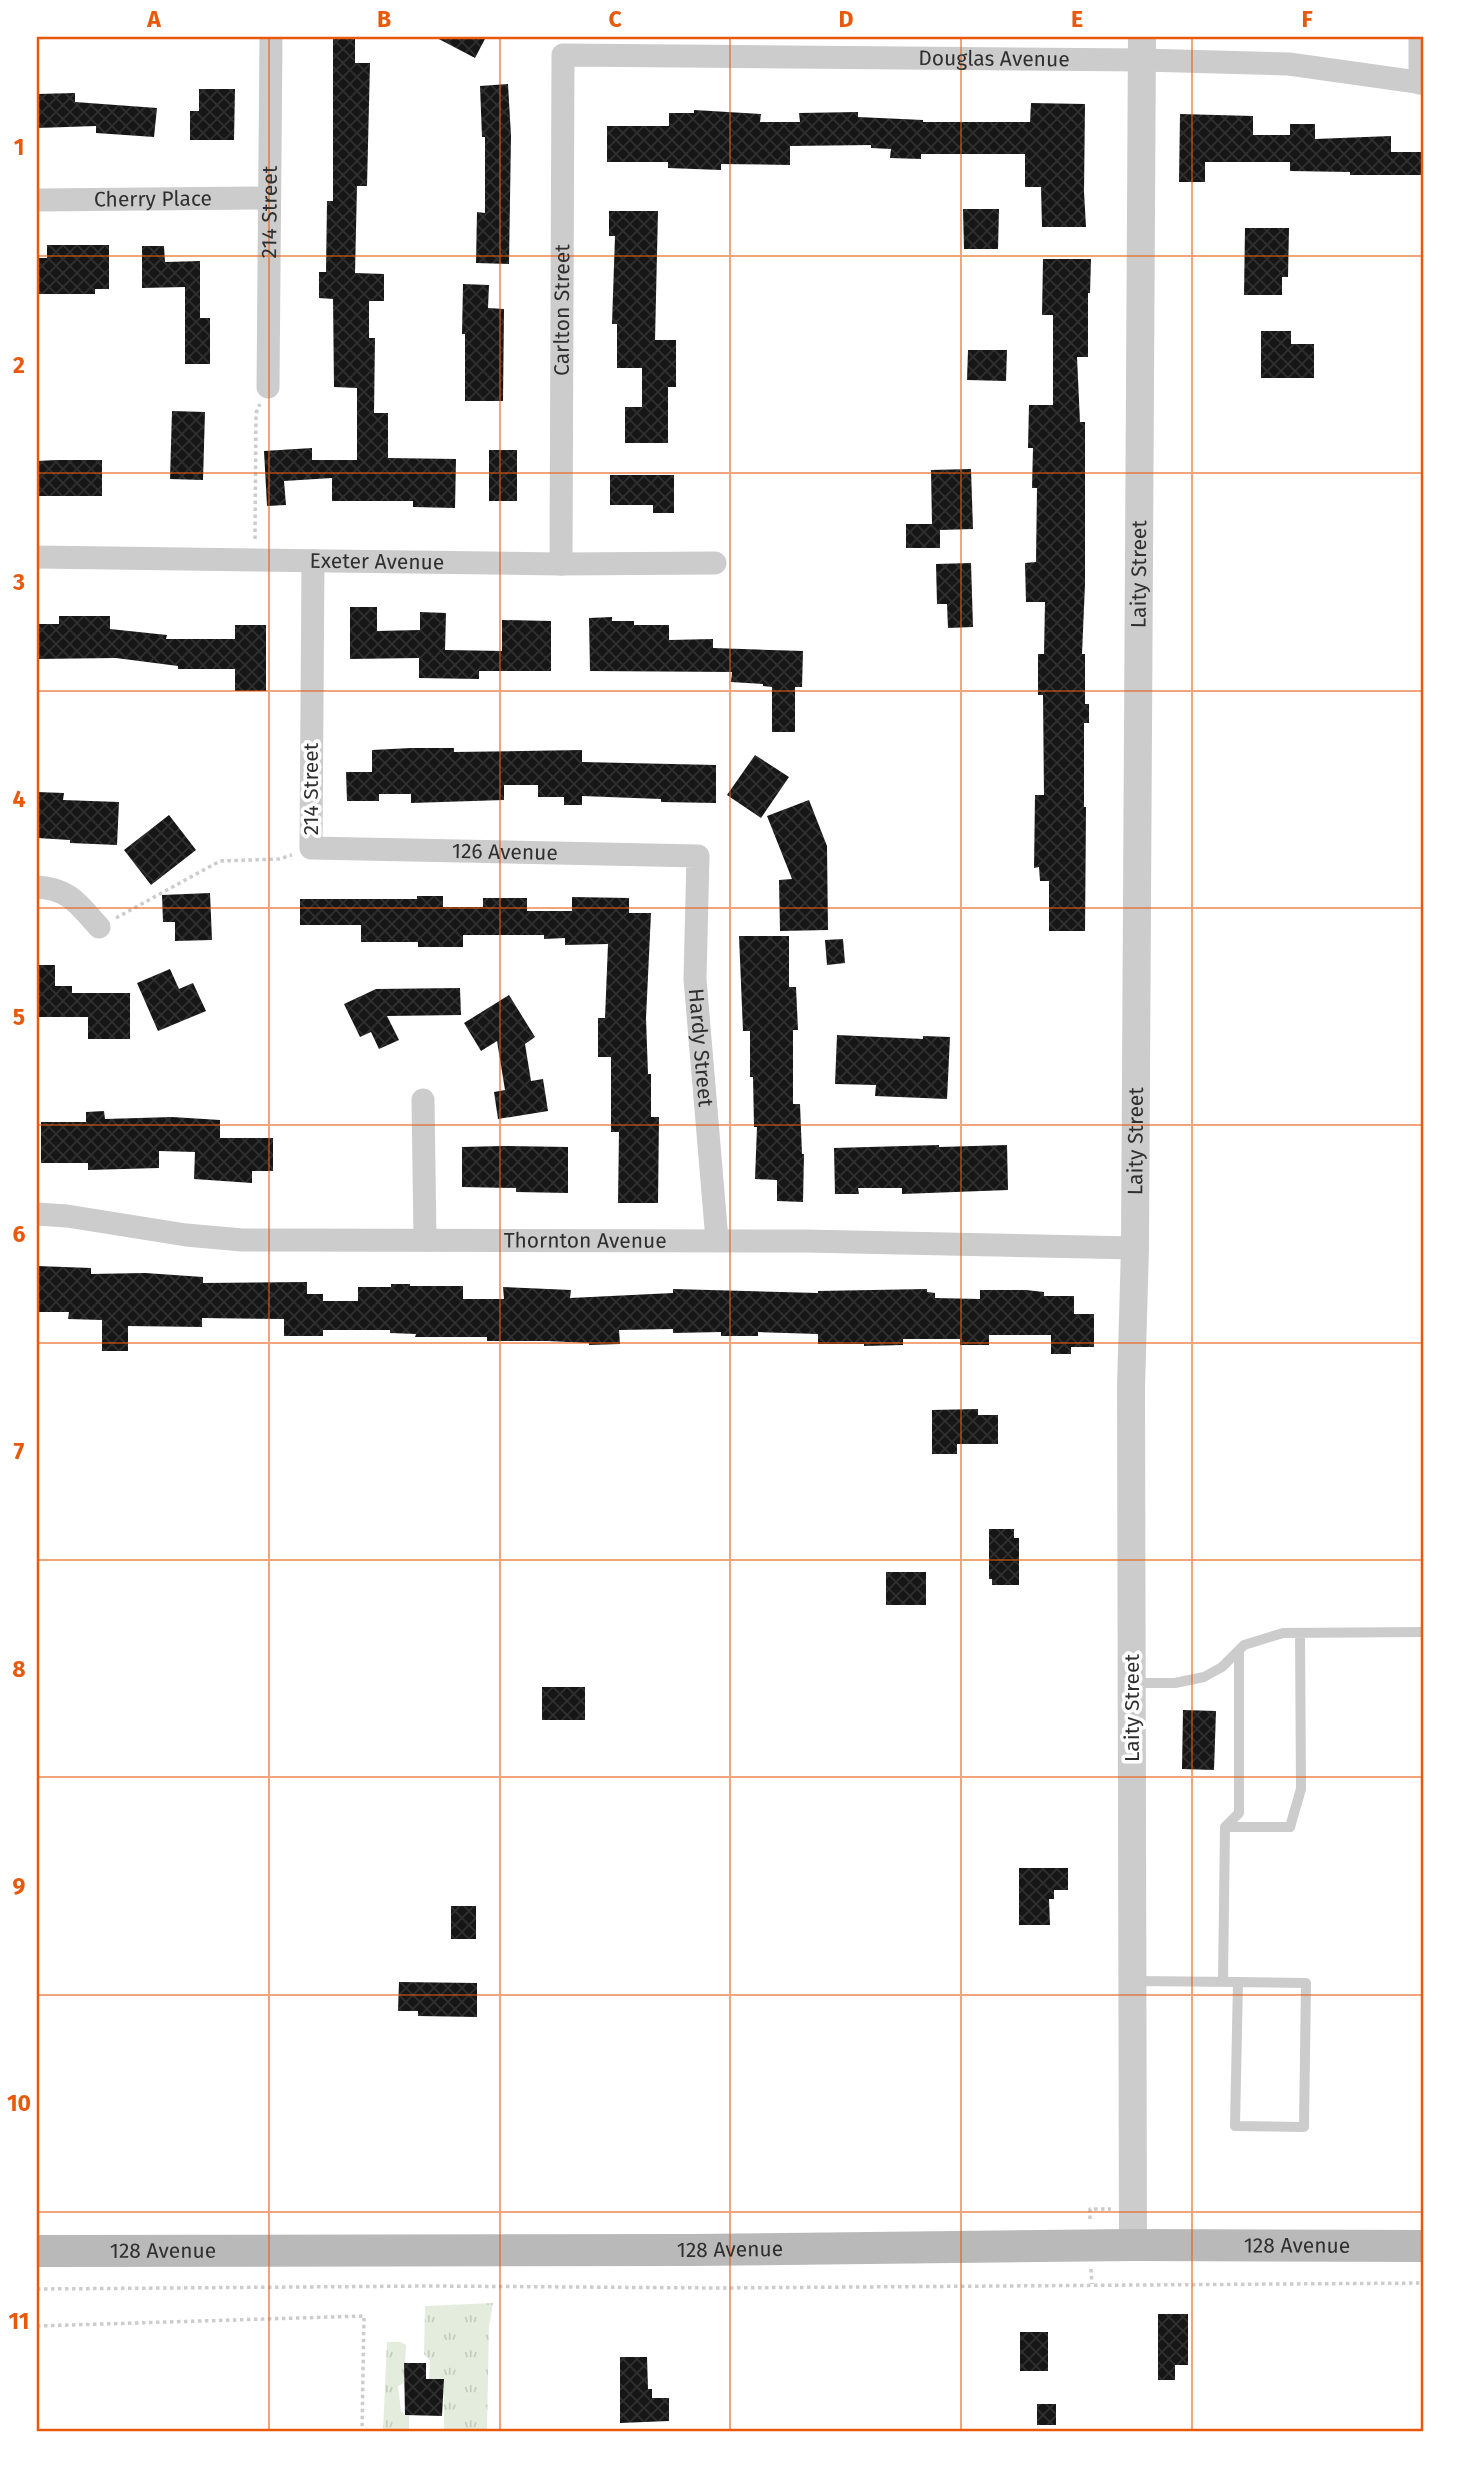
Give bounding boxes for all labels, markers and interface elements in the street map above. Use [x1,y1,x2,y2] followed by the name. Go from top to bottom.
[146,5,161,33] text: A
[377,5,391,33] text: B
[608,5,622,33] text: C
[839,5,854,33] text: D
[1071,5,1083,33] text: E
[1301,5,1313,33] text: F
[918,45,1070,72] street label: Douglas Avenue
[14,133,24,161] text: 1
[256,165,283,258] street label: 214 Street
[94,185,212,213] street label: Cherry Place
[549,244,575,376] street label: Carlton Street
[13,351,25,379] text: 2
[1126,520,1152,628] street label: Laity Street
[309,548,445,575] street label: Exeter Avenue
[12,568,25,596] text: 3
[298,742,324,835] street label: 214 Street
[13,785,26,813] text: 4
[452,838,558,866] street label: 126 Avenue
[683,987,719,1108] street label: Hardy Street
[13,1003,25,1031] text: 5
[1122,1087,1149,1195] street label: Laity Street
[13,1220,26,1248] text: 6
[504,1227,667,1254] street label: Thornton Avenue
[14,1437,25,1465] text: 7
[1119,1654,1145,1762] street label: Laity Street
[12,1655,26,1683] text: 8
[13,1872,26,1900] text: 9
[7,2089,31,2117] text: 10
[1244,2232,1350,2259] street label: 128 Avenue
[677,2236,783,2263] street label: 128 Avenue
[110,2238,216,2264] street label: 128 Avenue
[9,2307,29,2335] text: 11

